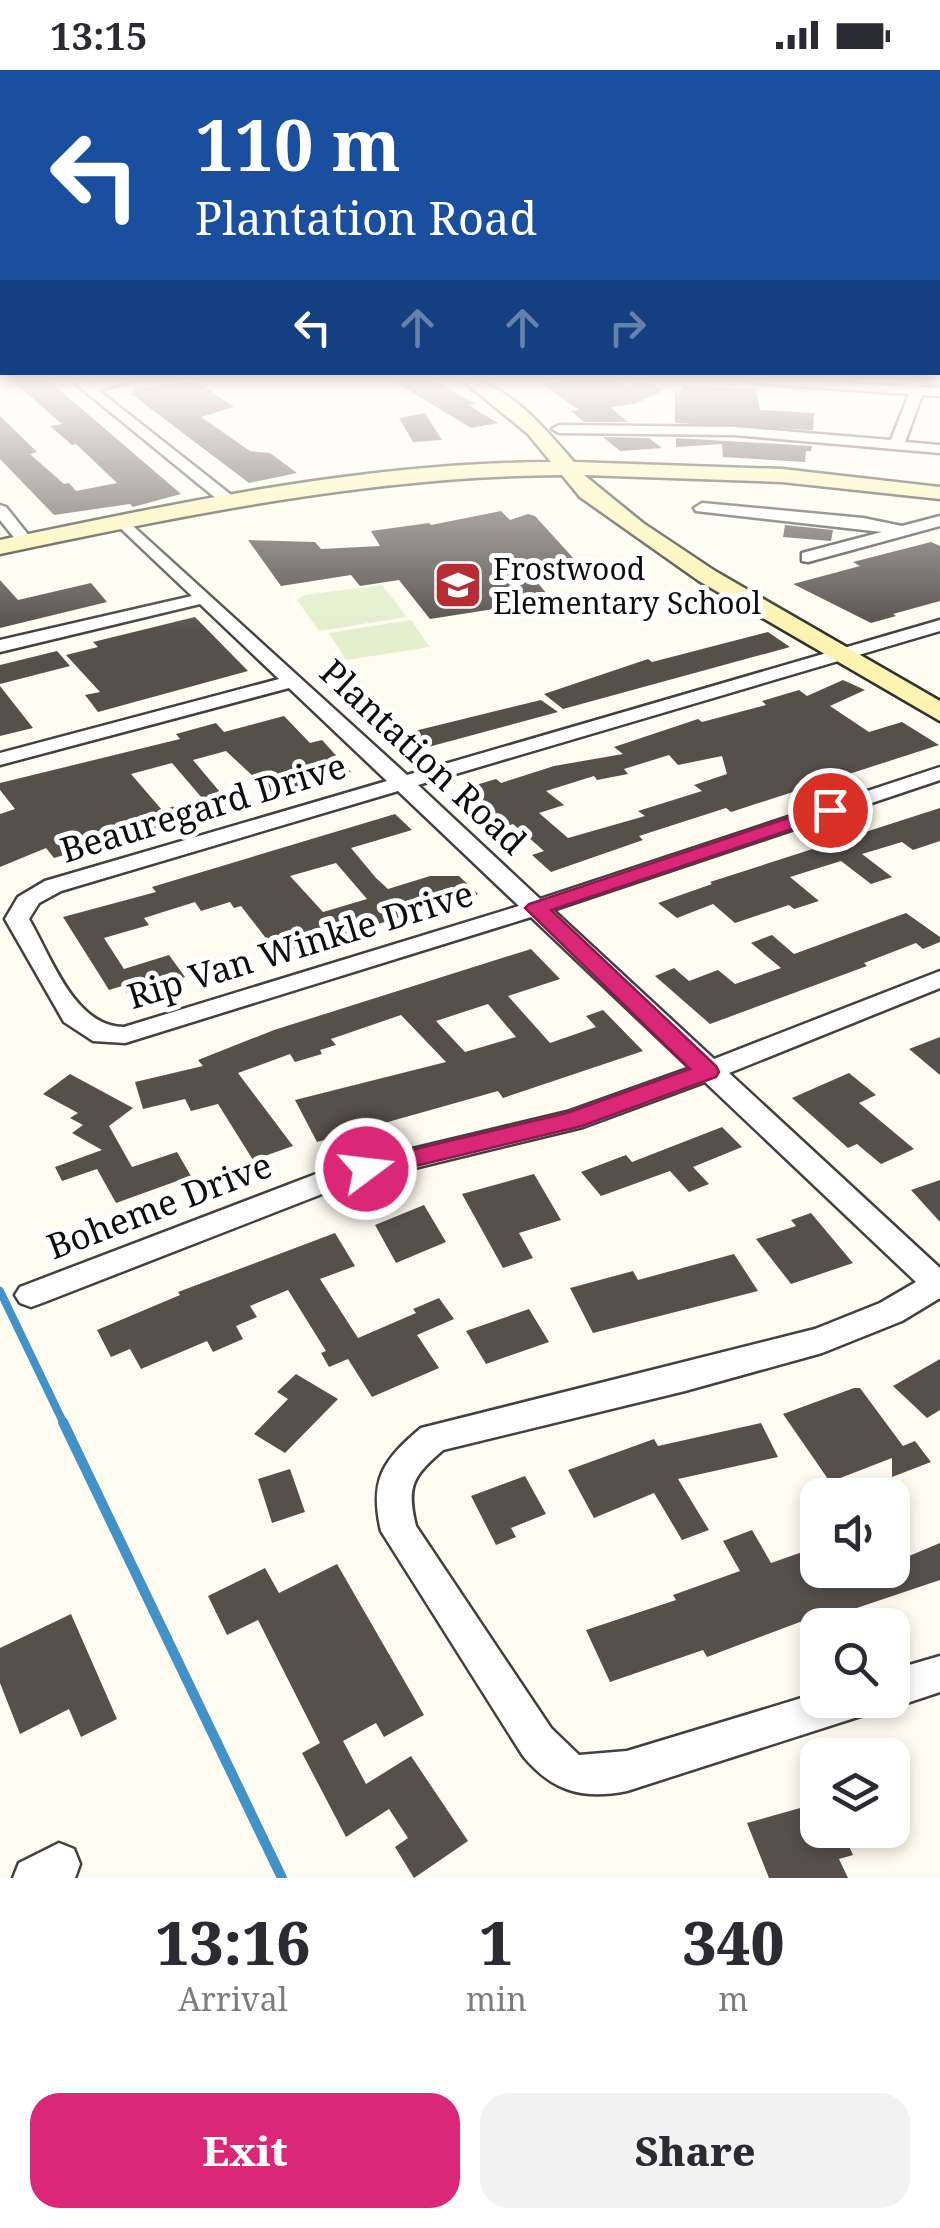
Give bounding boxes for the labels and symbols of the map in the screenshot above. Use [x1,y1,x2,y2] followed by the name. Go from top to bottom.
[493,548,761,623] place label: Frostwood Elementary School
[432,559,484,611] school or university icon: Frostwood Elementary School
[311,648,537,864] street label: Plantation Road
[54,741,352,873] street label: Beauregard Drive
[788,768,873,853] pin
[121,869,479,1019] street label: Rip Van Winkle Drive
[314,1117,418,1221] position arrow
[40,1141,278,1269] street label: Boheme Drive

